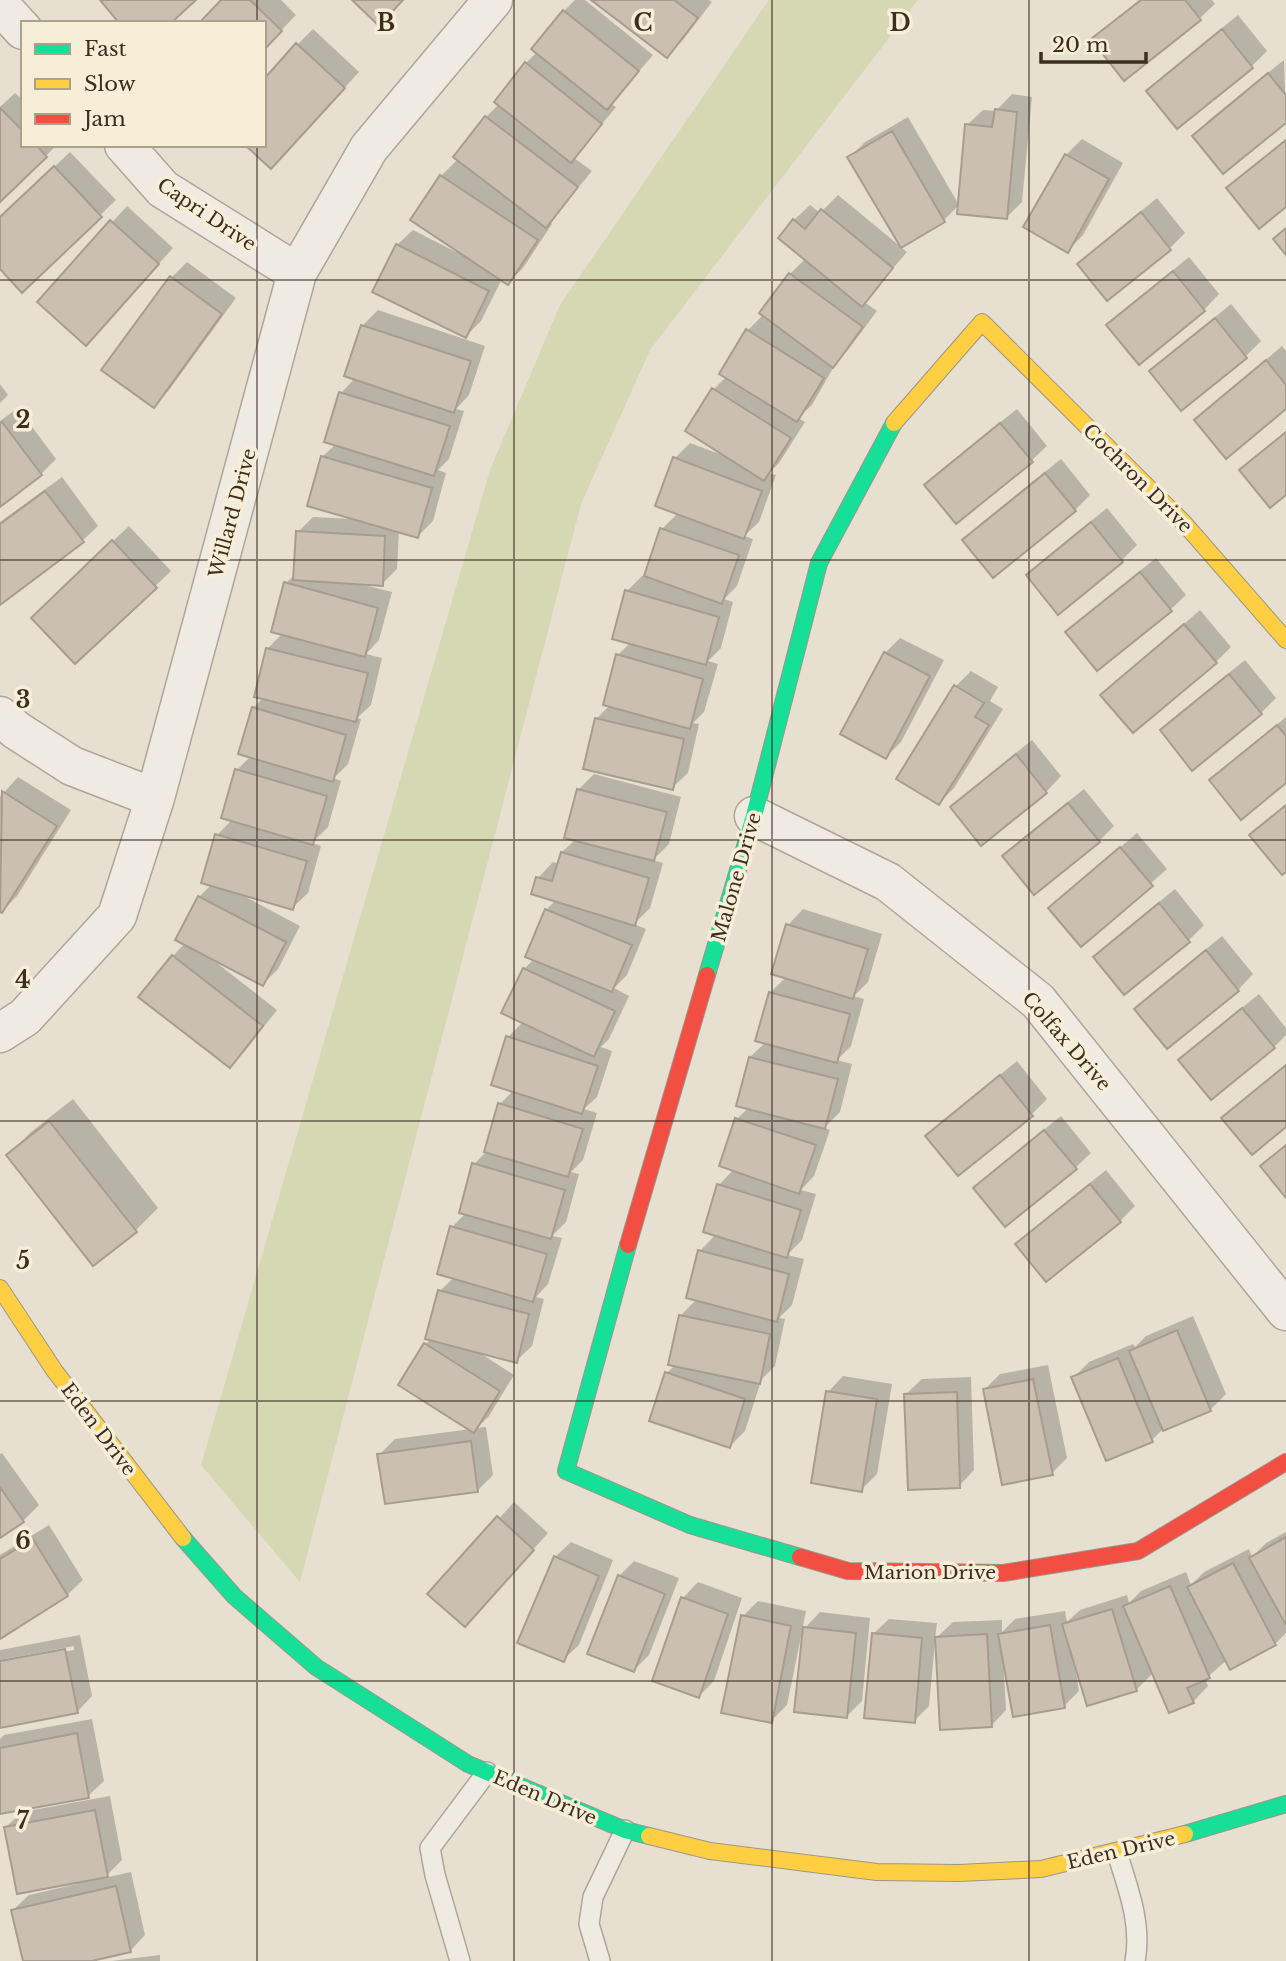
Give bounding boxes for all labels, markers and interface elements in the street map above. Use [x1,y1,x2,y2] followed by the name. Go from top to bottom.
[377,9,395,37] text: B
[634,9,652,37] text: C
[889,9,911,37] text: D
[21,21,266,147] legend
[1041,21,1146,65] scale bar
[1052,32,1109,58] text: 20 m
[84,36,126,62] text: Fast
[84,71,136,97] text: Slow
[81,106,126,132] text: Jam
[153,173,260,256] street label: Capri Drive
[16,406,30,434] text: 2
[1078,419,1197,538] street label: Cochron Drive
[204,446,261,581] street label: Willard Drive
[16,686,30,714] text: 3
[707,810,766,945] street label: Malone Drive
[15,966,31,994] text: 4
[1018,987,1116,1095] street label: Colfax Drive
[16,1247,30,1275] text: 5
[56,1378,141,1480] street label: Eden Drive
[15,1527,31,1555] text: 6
[864,1561,996,1584] street label: Marion Drive
[490,1765,600,1830] street label: Eden Drive
[17,1807,30,1835] text: 7
[1065,1827,1177,1874] street label: Eden Drive

